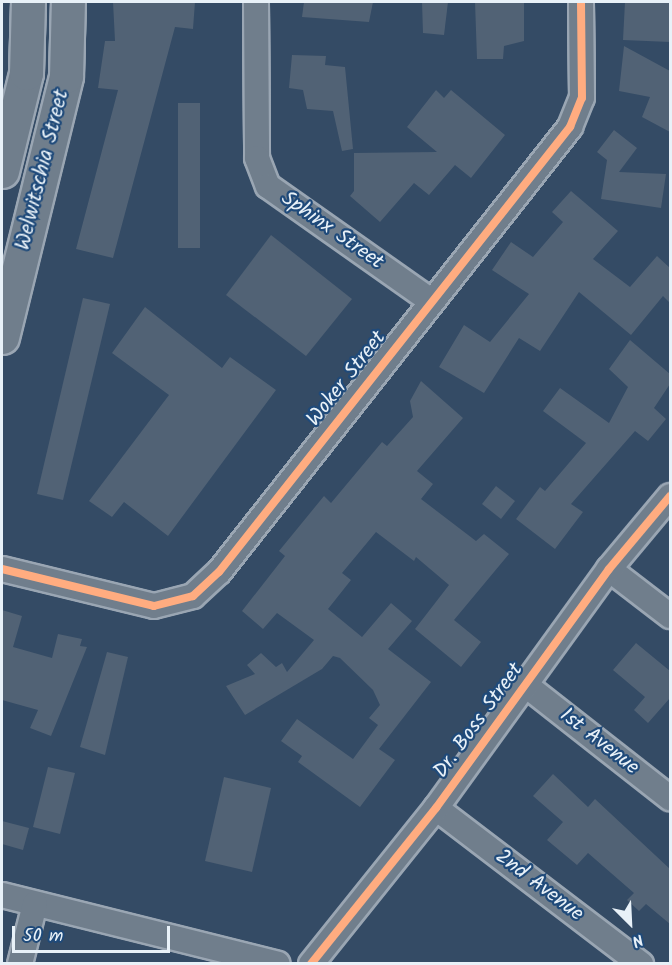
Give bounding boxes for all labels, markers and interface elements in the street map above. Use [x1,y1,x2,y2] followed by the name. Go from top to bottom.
[11,87,75,253] street label: Welwitschia Street
[276,186,388,276] street label: Sphinx Street
[302,326,392,432] street label: Woker Street
[429,658,529,784] street label: Dr. Boss Street
[554,703,644,781] street label: 1st Avenue
[490,845,588,927] street label: 2nd Avenue
[600,893,660,953] north arrow
[15,914,172,952] scale bar
[23,922,63,951] text: 50 m
[628,926,647,953] text: N

